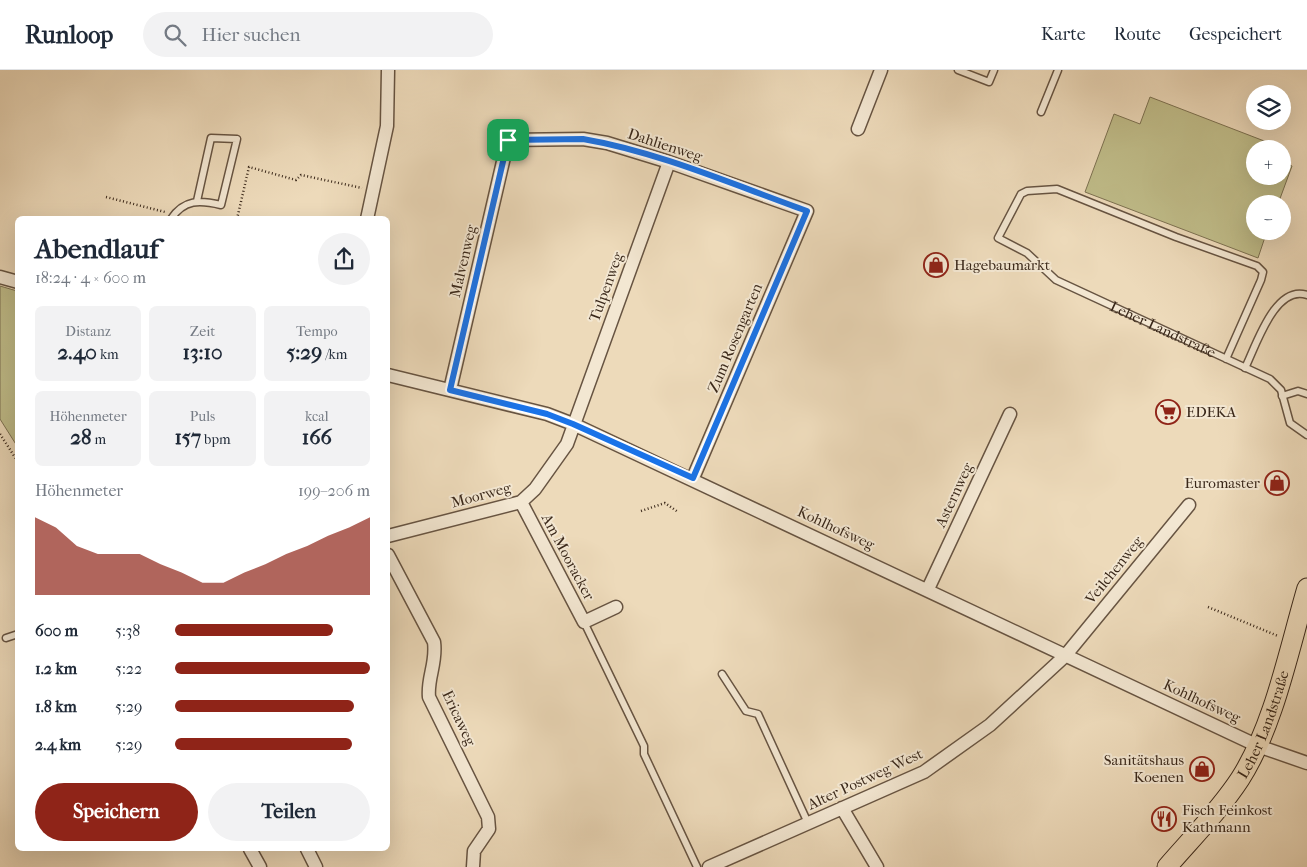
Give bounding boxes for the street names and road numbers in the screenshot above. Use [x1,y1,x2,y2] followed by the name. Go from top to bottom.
[625,124,706,166] street label: Dahlienweg
[446,222,480,299] street label: Malvenweg
[585,249,627,324] street label: Tulpenweg
[704,280,766,395] street label: Zum Rosengarten
[1107,297,1219,362] street label: Leher Landstraße
[931,459,977,531] street label: Asternweg
[449,478,514,512] street label: Moorweg
[794,502,878,554] street label: Kohlhofsweg
[537,510,599,604] street label: Am Mooracker
[1081,532,1147,608] street label: Veilchenweg
[1233,668,1293,782] street label: Leher Landstraße
[1160,675,1244,727] street label: Kohlhofsweg
[438,687,480,750] street label: Ericaweg
[804,744,926,814] street label: Alter Postweg West

